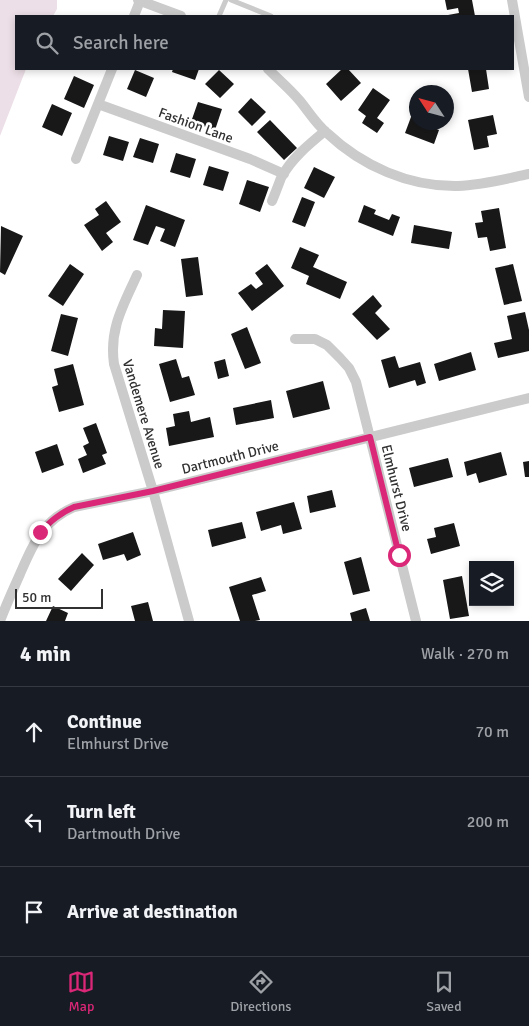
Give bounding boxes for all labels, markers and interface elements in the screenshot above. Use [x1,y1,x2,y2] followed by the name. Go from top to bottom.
[15,15,514,70] search box
[33,29,61,57] icon: search
[73,31,169,55] text: Search here
[409,85,454,130] north arrow
[156,104,236,147] street label: Fashion Lane
[119,357,168,471] street label: Vandemere Avenue
[180,437,280,478] street label: Dartmouth Drive
[377,443,416,533] street label: Elmhurst Drive
[29,521,52,544] route end
[388,544,411,567] route start
[469,561,514,606] map controls
[469,561,514,606] button: layers
[15,586,102,609] scale bar
[22,589,51,606] text: 50 m
[20,641,71,667] text: 4 min
[421,644,509,664] text: Walk · 270 m
[67,710,142,734] text: Continue
[20,718,48,746] icon: ahead
[475,722,509,742] text: 70 m
[67,734,169,754] text: Elmhurst Drive
[67,800,136,824] text: Turn left
[20,808,48,836] icon: left
[467,812,509,832] text: 200 m
[67,824,181,844] text: Dartmouth Drive
[20,898,48,926] icon: arrive
[67,900,238,924] text: Arrive at destination
[67,968,95,1015] tab: Map
[230,968,291,1015] tab: Directions
[426,968,462,1015] tab: Saved

